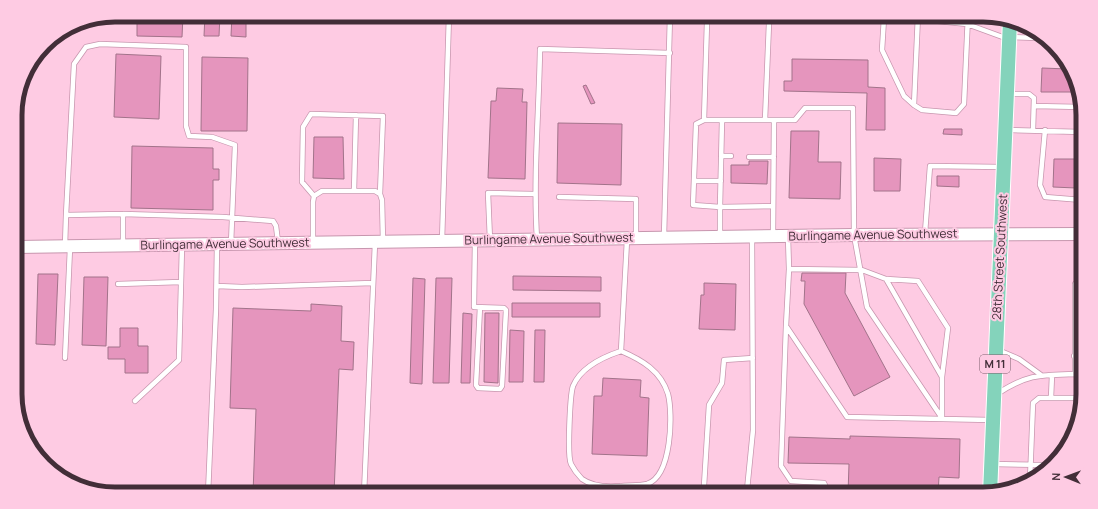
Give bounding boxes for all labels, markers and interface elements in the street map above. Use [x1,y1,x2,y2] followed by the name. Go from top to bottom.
[988,193,1011,321] street label: 28th Street Southwest
[788,225,958,244] street label: Burlingame Avenue Southwest
[464,229,634,248] street label: Burlingame Avenue Southwest
[140,234,310,253] street label: Burlingame Avenue Southwest
[980,355,1010,373] road number: M 11
[1046,457,1086,497] north arrow
[1048,473,1063,481] text: N

